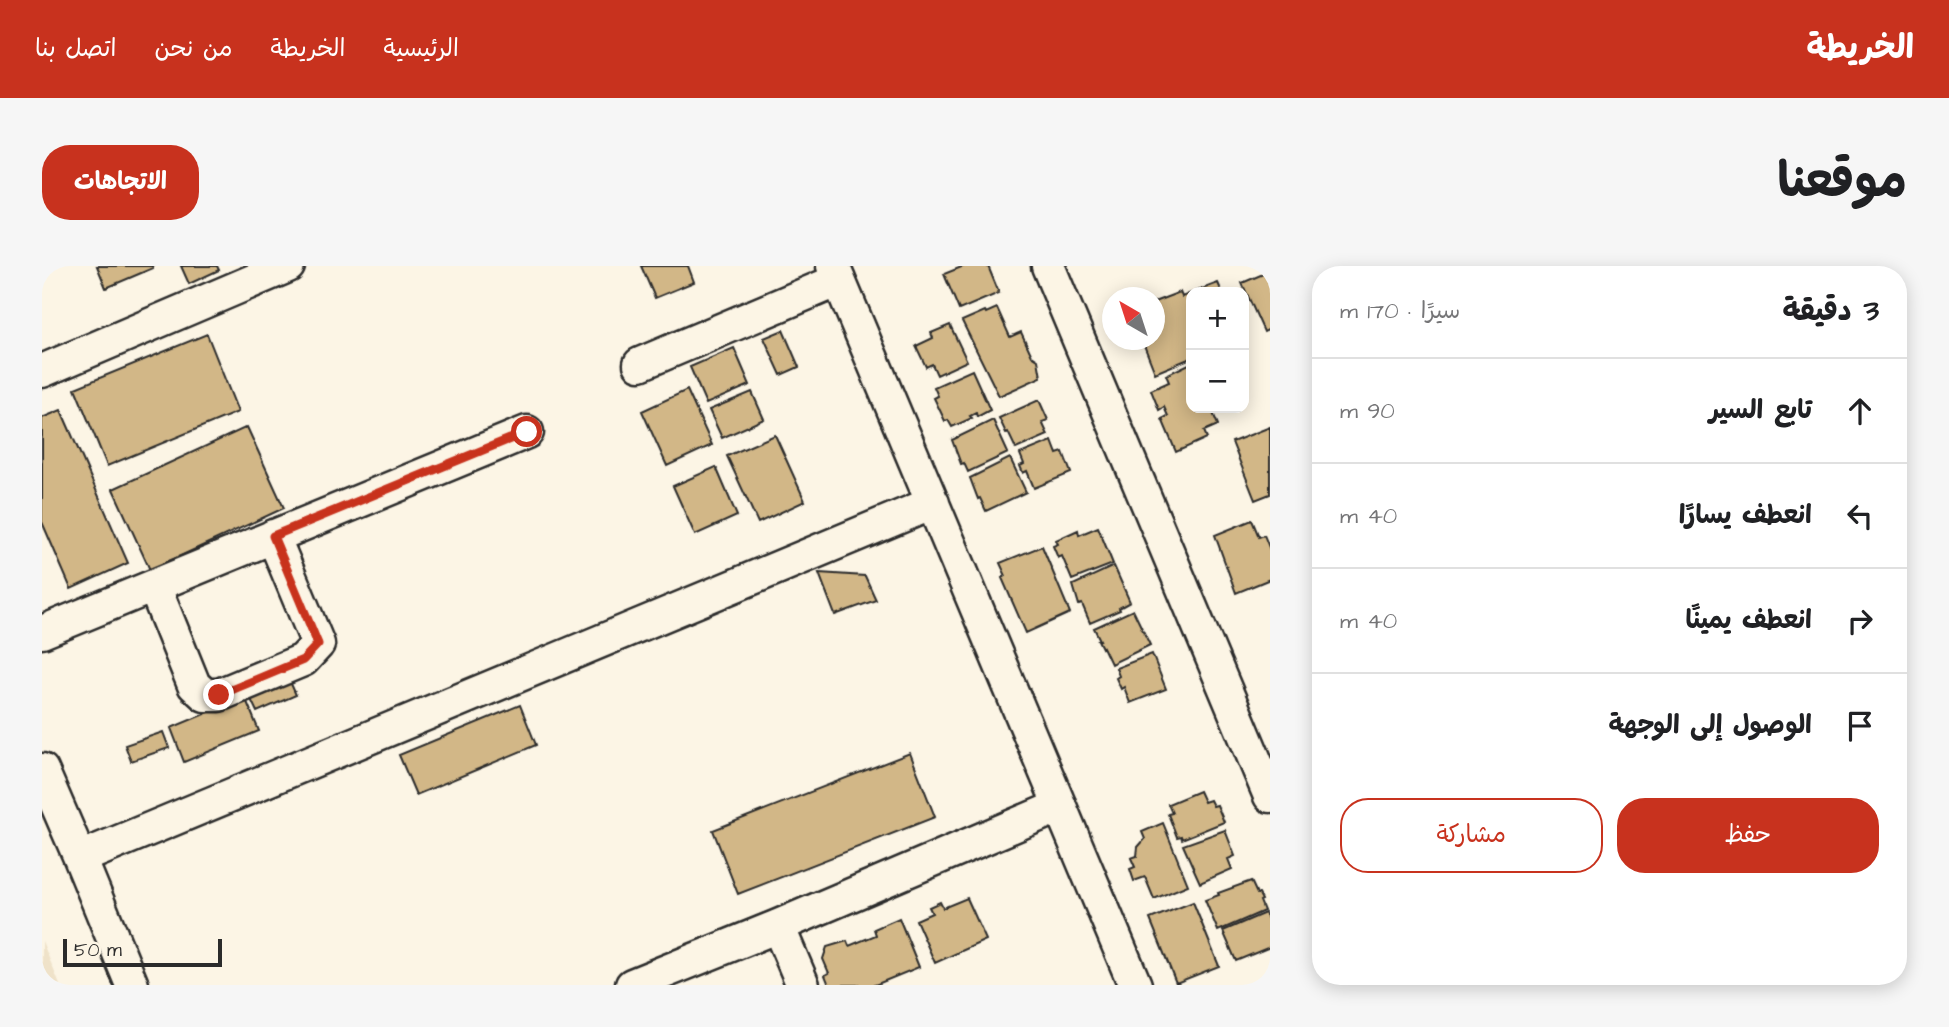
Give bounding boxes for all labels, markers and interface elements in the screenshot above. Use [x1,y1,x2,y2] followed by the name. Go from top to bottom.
[1807,25,1914,71] text: الخريطة
[35,32,116,66] text: اتصل بنا
[154,32,233,66] text: من نحن
[271,32,345,66] text: الخريطة
[383,32,459,66] text: الرئيسية
[42,145,199,220] button: الاتجاهات
[1777,148,1907,216] text: موقعنا
[1102,287,1165,350] north arrow
[1186,287,1249,413] map controls
[1186,287,1249,350] button: +
[1783,290,1879,332] text: 3 دقيقة
[1340,295,1460,327] text: سيرًا · 170 m
[1186,350,1249,413] button: −
[1709,392,1812,428] text: تابع السير
[1841,392,1879,430] icon: ahead
[1340,395,1395,427] text: 90 m
[511,416,542,447] route start
[1679,497,1812,533] text: انعطف يسارًا
[1841,497,1879,535] icon: left
[1340,500,1397,532] text: 40 m
[1685,602,1812,638] text: انعطف يمينًا
[1841,602,1879,640] icon: right
[1340,605,1397,637] text: 40 m
[203,679,234,710] route end
[1608,707,1812,743] text: الوصول إلى الوجهة
[1841,707,1879,745] icon: arrive
[1340,798,1603,873] button: مشاركة
[1617,798,1879,873] button: حفظ
[63,936,222,968] scale bar
[74,937,122,964] text: 50 m

